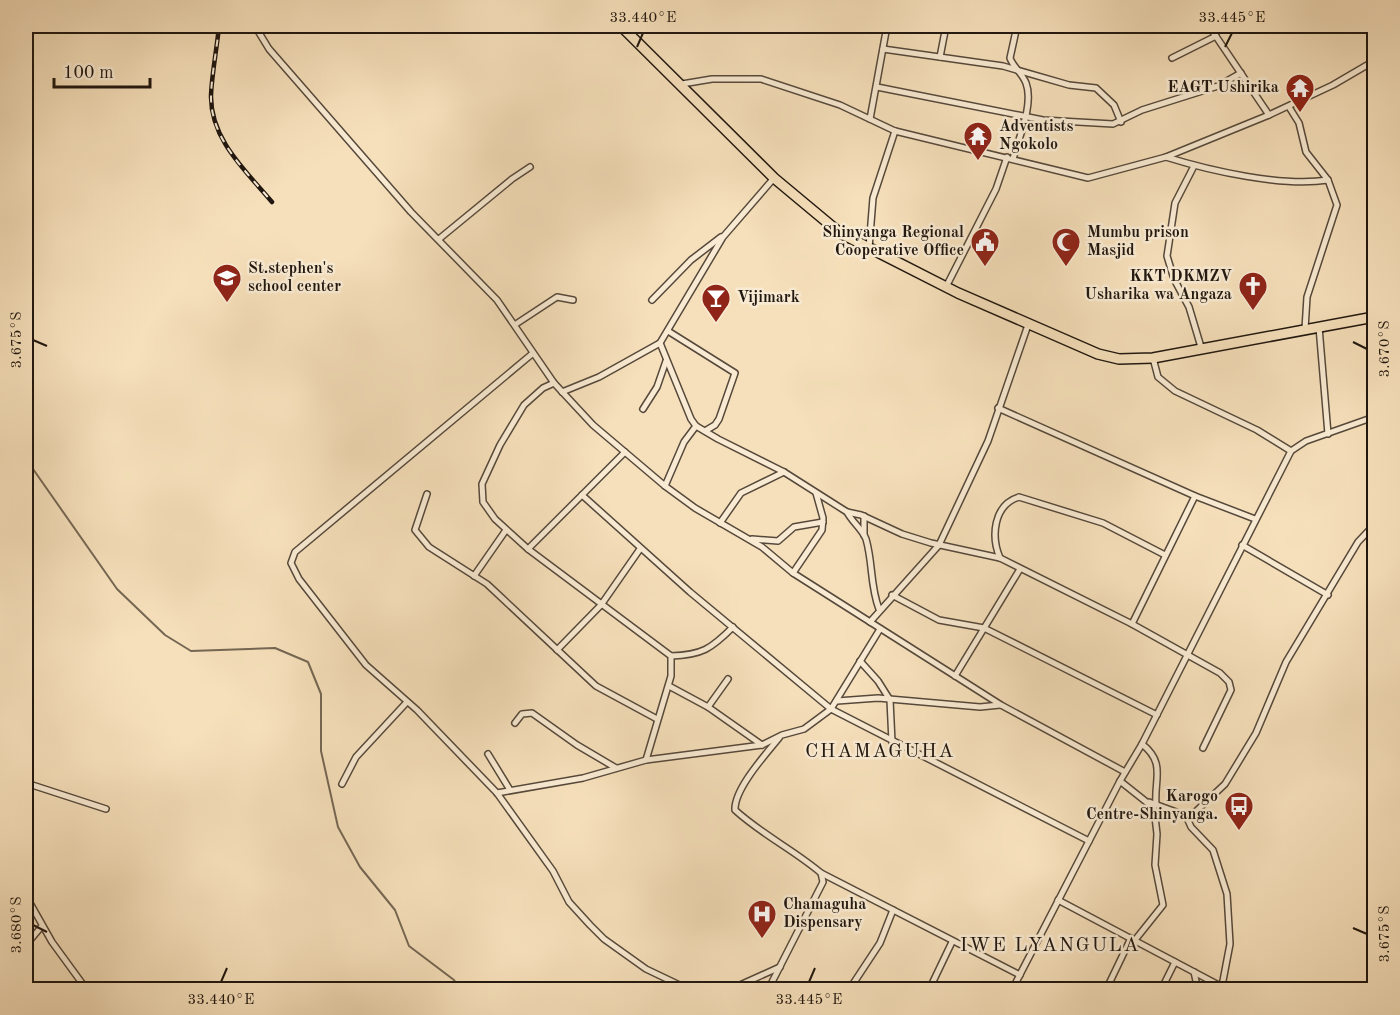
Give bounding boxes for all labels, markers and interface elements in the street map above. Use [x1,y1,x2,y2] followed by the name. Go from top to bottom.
[610,11,676,26] text: 33.440°E
[1199,11,1265,26] text: 33.445°E
[54,51,150,89] scale bar
[63,64,114,82] text: 100 m
[1284,72,1316,114] temple icon: EAGT Ushirika
[1167,80,1279,96] place label: EAGT Ushirika
[999,119,1073,153] place label: Adventists Ngokolo
[962,120,994,162] temple icon: Adventists Ngokolo
[822,225,964,259] place label: Shinyanga Regional Cooperative Office
[1087,225,1189,259] place label: Mumbu prison Masjid
[969,226,1001,268] public building icon: Shinyanga Regional Cooperative Office
[1050,226,1082,268] mosque icon: Mumbu prison Masjid
[248,261,341,295] place label: St.stephen's school center
[211,262,243,304] school or university icon: St.stephen's school center
[1084,269,1232,303] place label: KKT DKMZV Usharika wa Angaza
[1237,270,1269,312] church icon: KKT DKMZV Usharika wa Angaza
[700,282,732,324] bar icon: Vijimark
[737,290,800,306] place label: Vijimark
[10,311,25,369] text: 3.675°S
[1378,320,1393,378] text: 3.670°S
[805,742,955,762] district label: CHAMAGUHA
[1086,789,1218,823] place label: Karogo Centre-Shinyanga.
[1223,790,1255,832] bus stop icon: Karogo Centre-Shinyanga.
[10,896,25,954] text: 3.680°S
[783,897,866,931] place label: Chamaguha Dispensary
[746,898,778,940] hospital icon: Chamaguha Dispensary
[1378,905,1393,963] text: 3.675°S
[960,936,1140,956] district label: IWE LYANGULA
[188,993,254,1008] text: 33.440°E
[776,993,842,1008] text: 33.445°E

